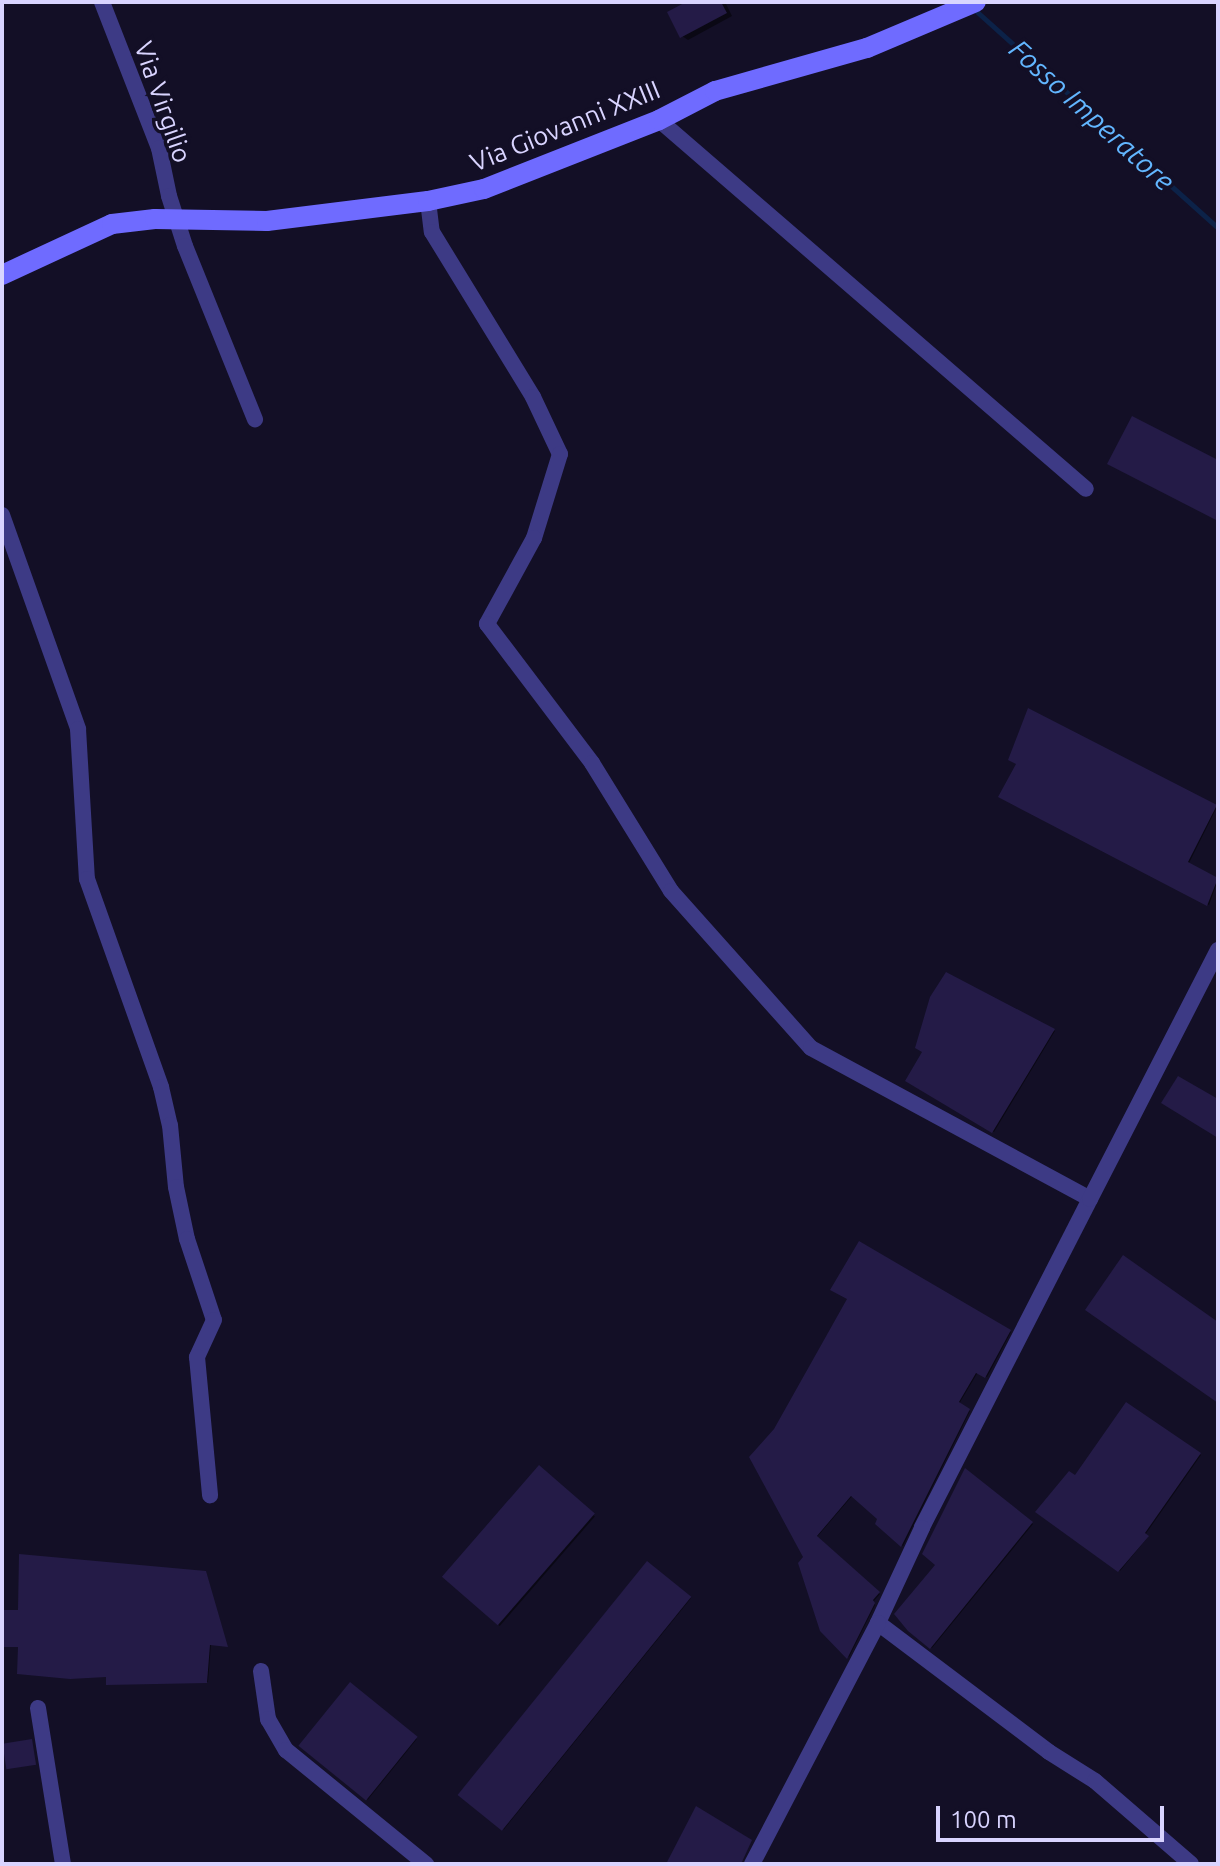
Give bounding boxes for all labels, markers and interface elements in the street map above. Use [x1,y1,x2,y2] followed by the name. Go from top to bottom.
[1003,32,1181,198] water label: Fosso Imperatore
[128,37,198,167] street label: Via Virgilio
[465,74,665,178] street label: Via Giovanni XXIII
[940,1790,1168,1840] scale bar
[950,1806,1017,1833] text: 100 m

